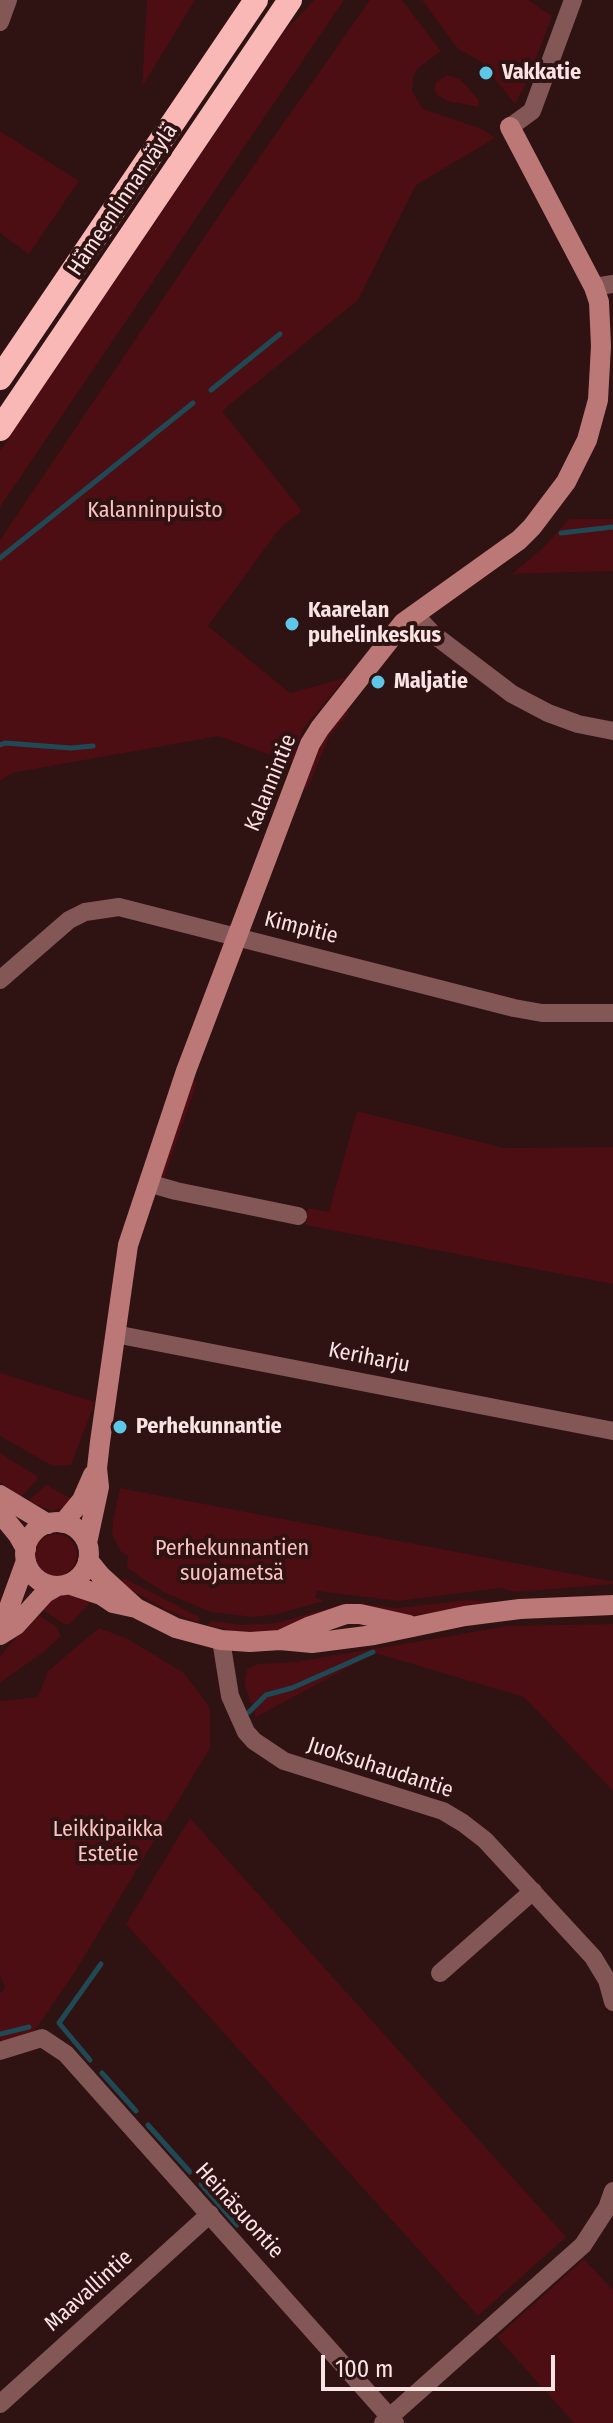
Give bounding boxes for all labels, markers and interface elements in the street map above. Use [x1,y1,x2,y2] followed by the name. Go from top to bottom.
[502,60,581,86] place label: Vakkatie
[477,64,495,82] marker: Vakkatie
[62,119,184,281] street label: Hämeenlinnanväylä
[87,498,223,524] park label: Kalanninpuisto
[308,598,441,650] place label: Kaarelan puhelinkeskus
[283,615,301,633] marker: Kaarelan puhelinkeskus
[394,669,468,695] place label: Maljatie
[369,673,387,691] marker: Maljatie
[240,731,302,835] street label: Kalannintie
[261,906,341,950] street label: Kimpitie
[326,1337,412,1379] street label: Keriharju
[136,1414,282,1440] place label: Perhekunnantie
[111,1418,129,1436] marker: Perhekunnantie
[155,1536,309,1588] park label: Perhekunnantien suojametsä
[304,1732,456,1804] street label: Juoksuhaudantie
[53,1817,163,1868] park label: Leikkipaikka Estetie
[189,2158,289,2264] street label: Heinäsuontie
[40,2245,138,2337] street label: Maavallintie
[325,2339,559,2389] scale bar
[335,2355,393,2383] text: 100 m

